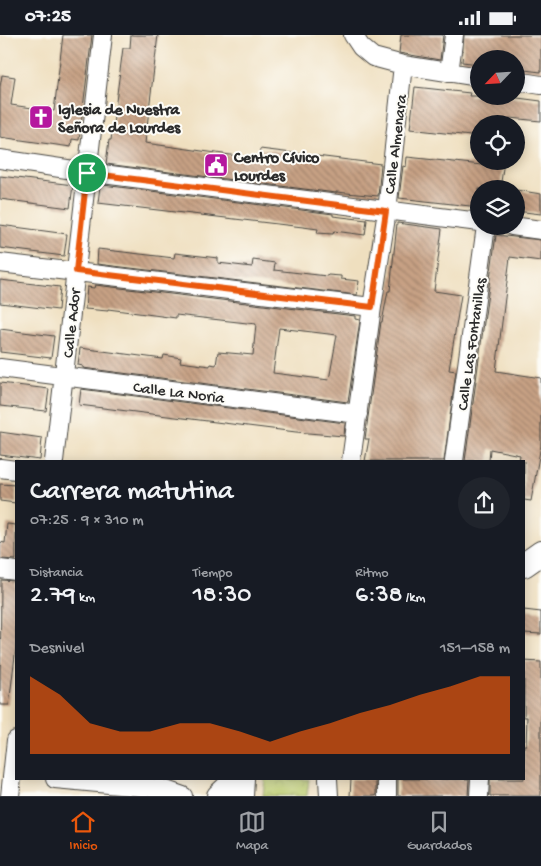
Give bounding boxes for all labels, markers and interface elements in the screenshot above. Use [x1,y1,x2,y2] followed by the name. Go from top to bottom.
[25,6,71,29] text: 07:25
[470,50,525,105] north arrow
[470,50,525,235] map controls
[382,92,413,195] street label: Calle Almenara
[58,102,181,139] place label: Iglesia de Nuestra Señora de Lourdes
[28,104,54,130] church icon: Iglesia de Nuestra Señora de Lourdes
[470,115,525,170] button: locate
[233,150,320,187] place label: Centro Cívico Lourdes
[66,152,108,194] pin
[203,152,229,178] public building icon: Centro Cívico Lourdes
[73,159,101,187] icon: arrive
[470,180,525,235] button: layers
[455,276,492,412] street label: Calle Las Fontanillas
[60,287,87,359] street label: Calle Ador
[132,379,226,410] street label: Calle La Noria
[30,476,233,509] text: Carrera matutina
[458,477,510,529] button: share
[30,512,144,531] text: 07:25 · 9 × 310 m
[30,565,83,582] text: Distancia
[193,565,232,582] text: Tiempo
[355,565,389,582] text: Ritmo
[30,582,76,611] text: 2.79
[193,582,251,611] text: 18:30
[355,582,403,611] text: 6:38
[76,590,95,607] text: km
[403,590,425,607] text: /km
[30,640,84,659] text: Desnivel
[440,640,510,659] text: 151–158 m
[69,808,97,855] tab: Inicio
[236,808,268,855] tab: Mapa
[407,808,472,855] tab: Guardados

